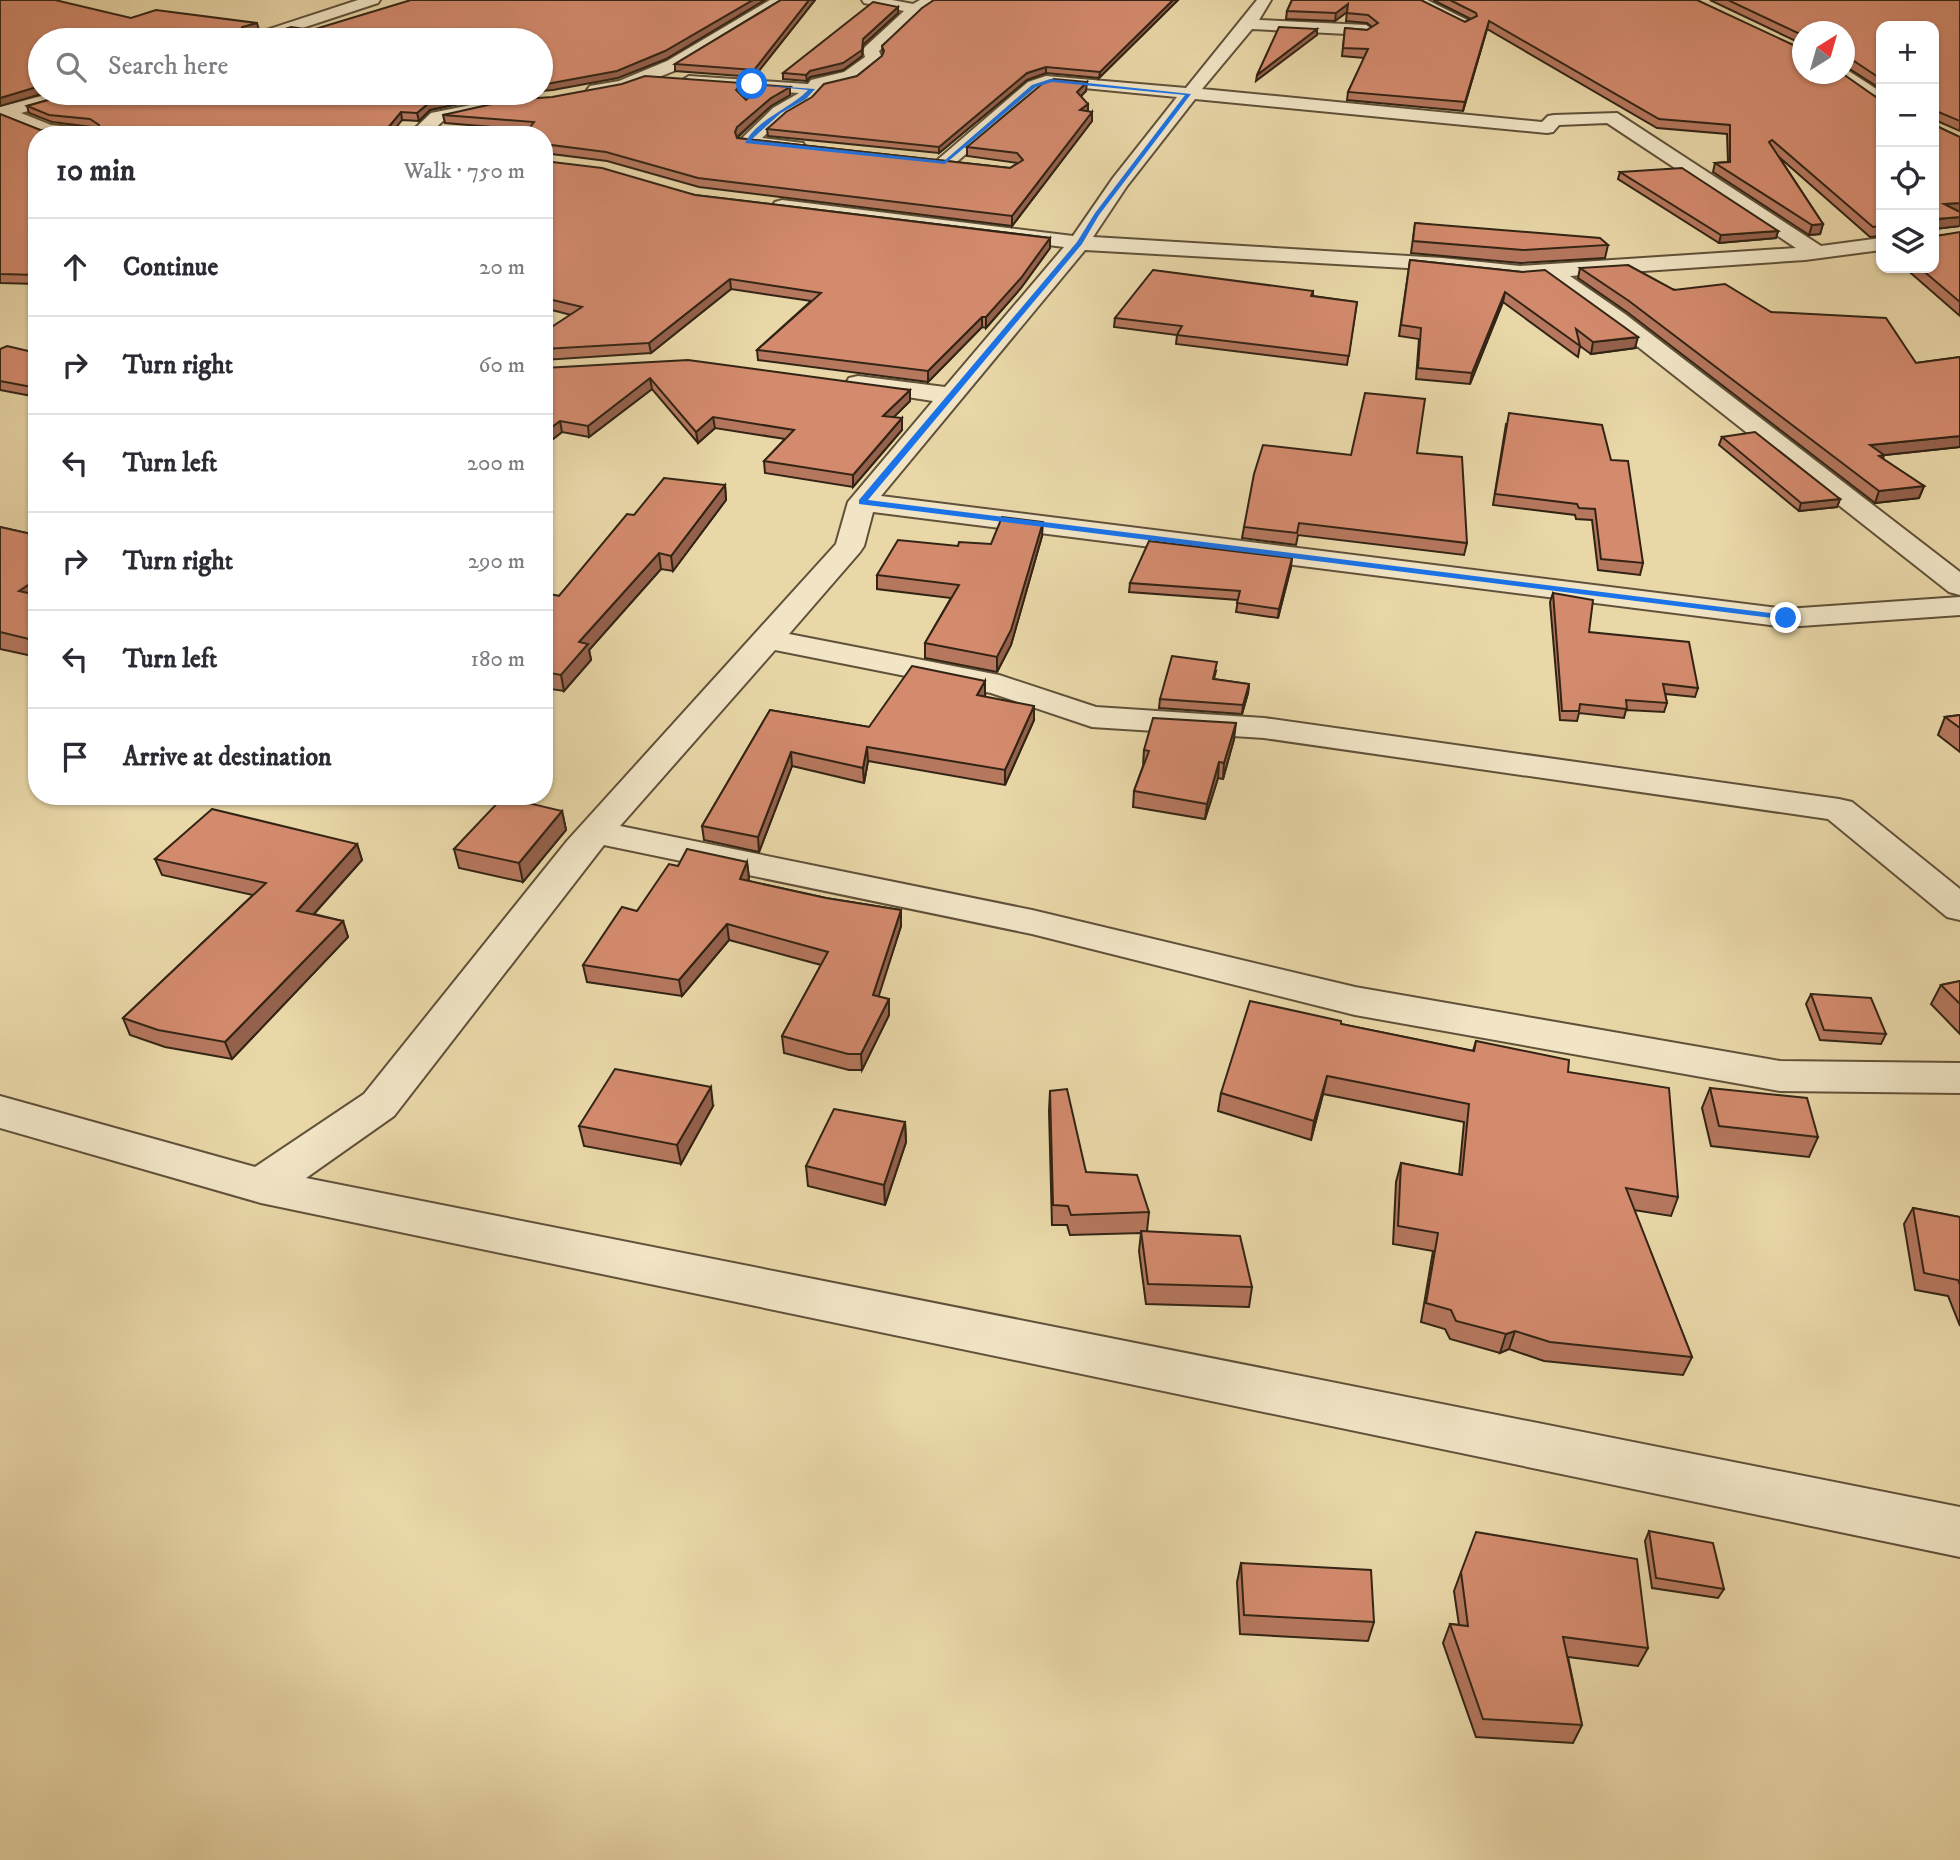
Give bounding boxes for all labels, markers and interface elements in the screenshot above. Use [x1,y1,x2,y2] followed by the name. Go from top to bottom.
[1792,21,1855,84] north arrow
[1876,21,1939,273] map controls
[1876,21,1939,84] button: +
[28,28,553,105] search box
[52,48,90,86] icon: search
[108,50,228,83] text: Search here
[736,68,767,99] route start
[1876,84,1939,147] button: −
[1876,147,1939,210] button: locate
[56,153,135,190] text: 10 min
[404,157,525,186] text: Walk · 750 m
[1876,210,1939,273] button: layers
[56,248,94,286] icon: ahead
[123,251,218,284] text: Continue
[479,253,525,282] text: 20 m
[56,346,94,384] icon: right
[123,349,233,382] text: Turn right
[478,351,525,380] text: 60 m
[56,444,94,482] icon: left
[123,447,217,480] text: Turn left
[467,449,525,478] text: 200 m
[56,542,94,580] icon: right
[123,545,233,578] text: Turn right
[468,547,525,576] text: 290 m
[1770,602,1801,633] route end
[56,640,94,678] icon: left
[123,643,217,676] text: Turn left
[470,645,525,674] text: 180 m
[56,738,94,776] icon: arrive
[123,741,332,774] text: Arrive at destination

